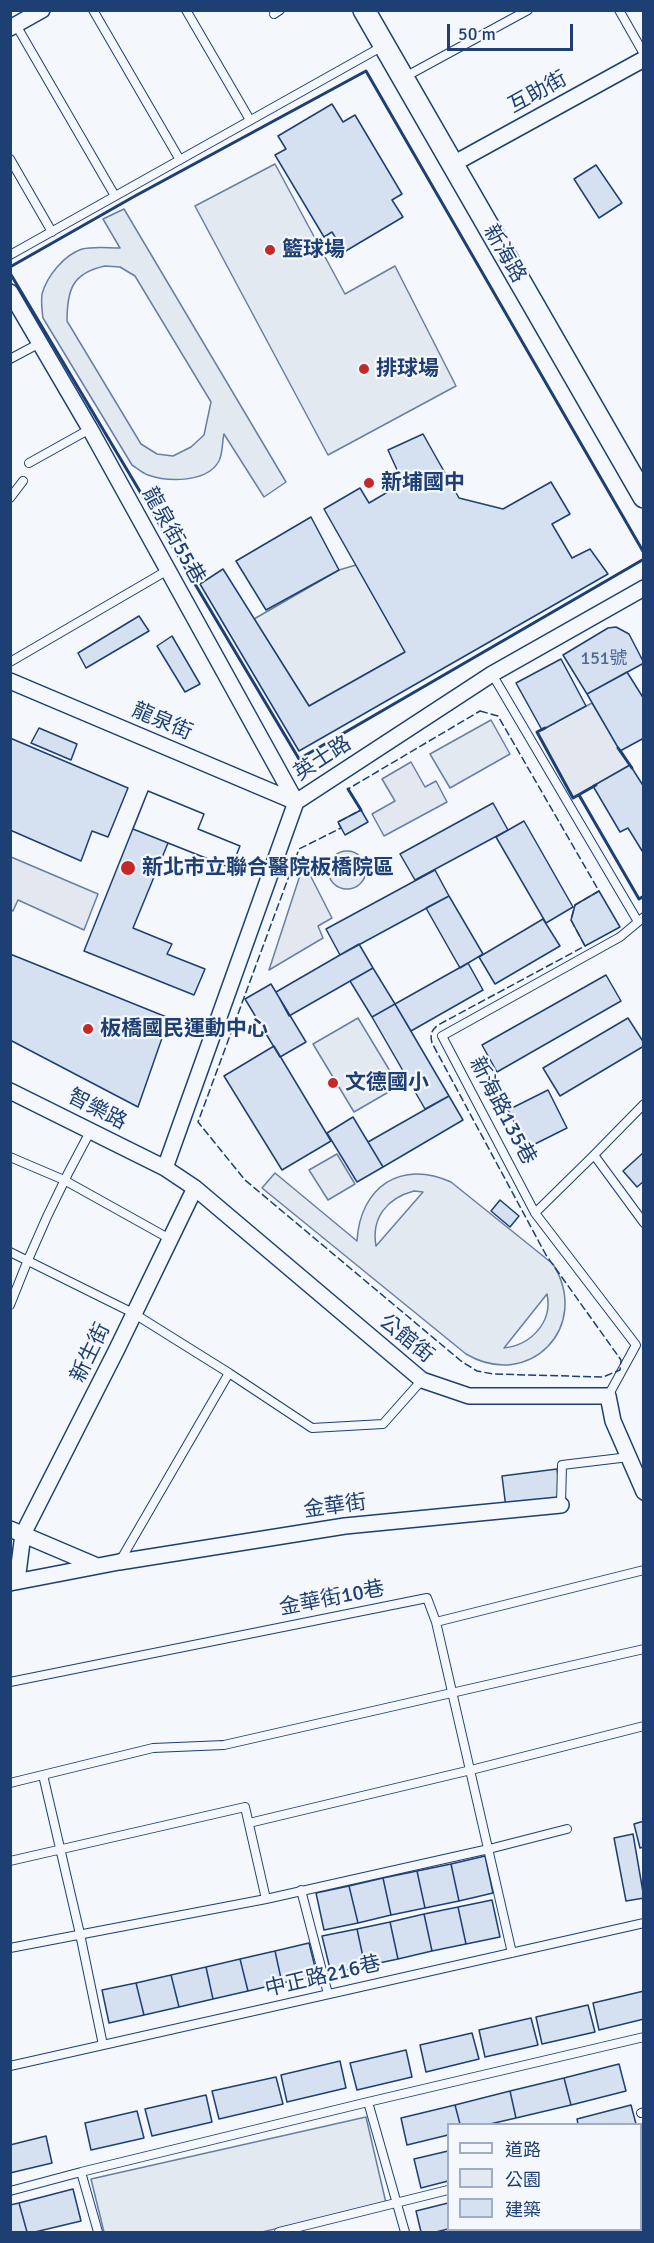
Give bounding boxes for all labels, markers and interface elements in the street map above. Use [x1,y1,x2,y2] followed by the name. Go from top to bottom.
[450,12,576,50] scale bar
[458,23,496,45] text: 50 m
[504,67,572,119] street label: 互助街
[477,220,531,288] street label: 新海路
[282,237,345,263] place label: 籃球場
[263,243,277,257] marker: 籃球場
[376,356,439,382] place label: 排球場
[357,362,371,376] marker: 排球場
[381,470,465,496] place label: 新埔國中
[362,476,376,490] marker: 新埔國中
[136,483,210,589] street label: 龍泉街55巷
[580,648,628,670] house number: 151號
[128,698,196,746] street label: 龍泉街
[290,731,356,787] street label: 英士路
[142,855,394,881] place label: 新北市立聯合醫院板橋院區
[119,859,137,877] marker: 新北市立聯合醫院板橋院區
[100,1016,268,1042] place label: 板橋國民運動中心
[81,1022,95,1036] marker: 板橋國民運動中心
[463,1053,541,1169] street label: 新海路135巷
[345,1070,429,1096] place label: 文德國小
[326,1076,340,1090] marker: 文德國小
[63,1084,131,1136] street label: 智樂路
[374,1309,438,1369] street label: 公館街
[66,1319,116,1387] street label: 新生街
[302,1490,368,1524] street label: 金華街
[277,1576,387,1622] street label: 金華街10巷
[263,1951,383,2003] street label: 中正路216巷
[447,2123,642,2231] legend
[505,2139,541,2161] text: 道路
[505,2169,541,2191] text: 公園
[505,2199,541,2221] text: 建築

